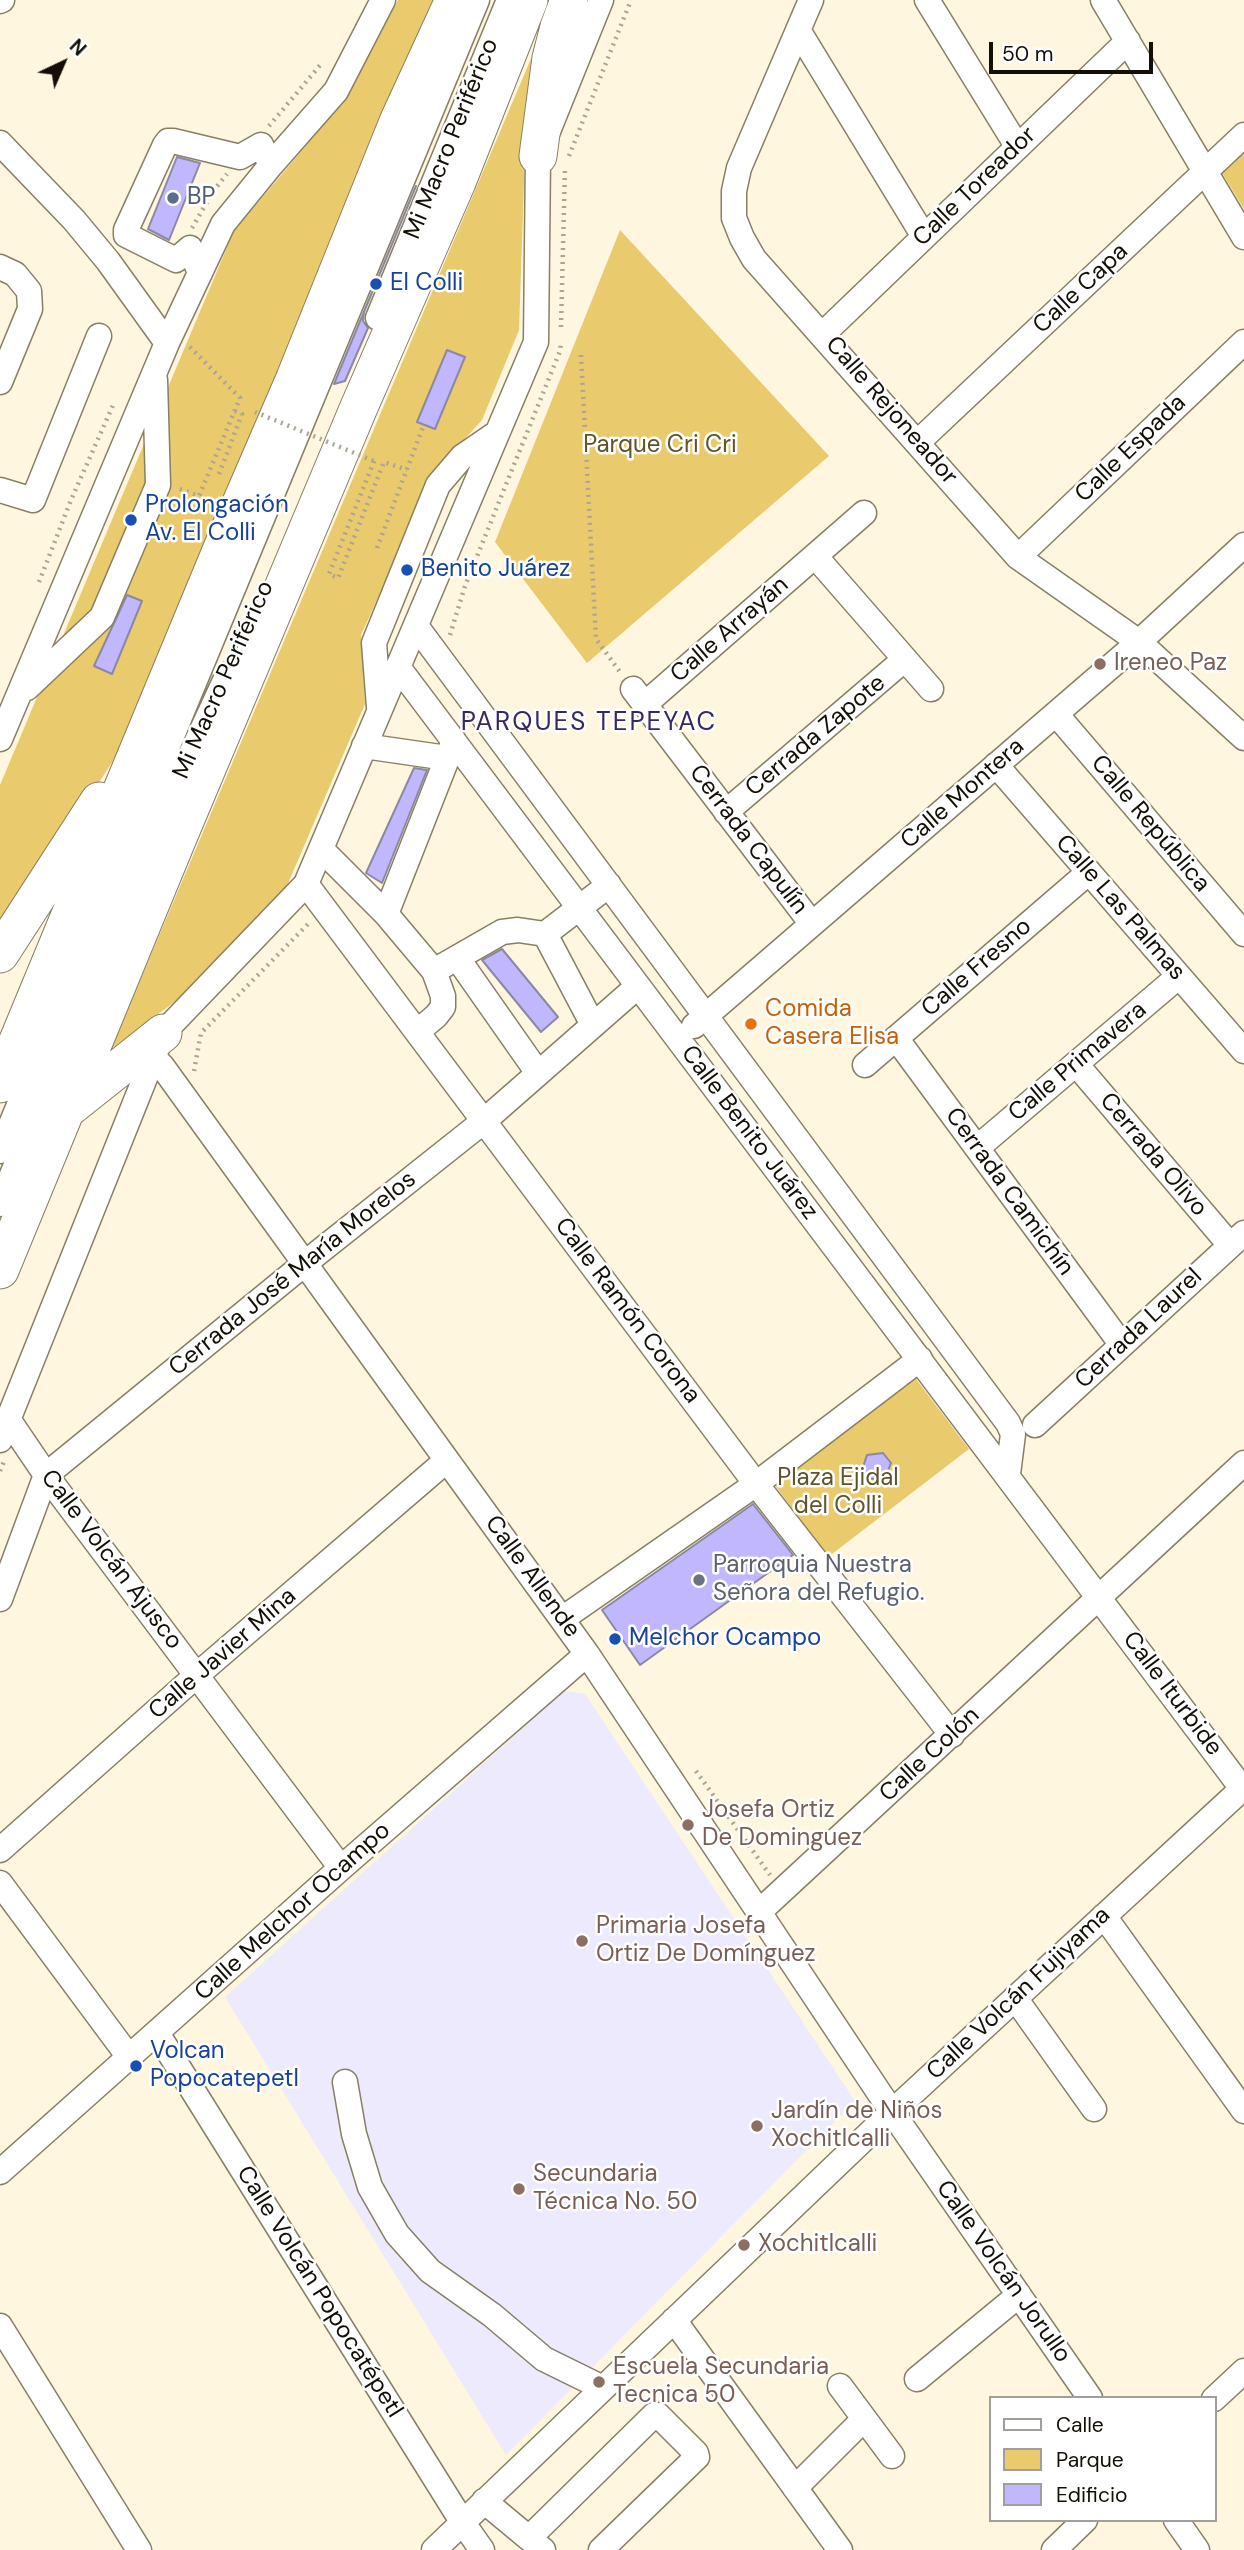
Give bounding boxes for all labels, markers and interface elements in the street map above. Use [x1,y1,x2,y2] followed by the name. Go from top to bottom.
[28,28,98,98] north arrow
[992,28,1156,72] scale bar
[64,34,92,61] text: N
[399,35,505,243] street label: Mi Macro Periférico
[1002,40,1053,68] text: 50 m
[908,121,1042,253] street label: Calle Toreador
[187,184,215,212] place label: BP
[165,190,181,206] marker: BP
[1028,238,1134,340] street label: Calle Capa
[390,270,463,298] place label: El Colli
[368,276,384,292] marker: El Colli
[819,331,963,491] street label: Calle Rejoneador
[1070,389,1192,509] street label: Calle Espada
[583,432,737,460] park label: Parque Cri Cri
[145,492,289,548] place label: Prolongación Av. El Colli
[123,512,139,528] marker: Prolongación Av. El Colli
[421,556,570,584] place label: Benito Juárez
[399,562,415,578] marker: Benito Juárez
[665,571,795,689] street label: Calle Arrayán
[167,577,281,783] street label: Mi Macro Periférico
[1114,650,1227,678] place label: Ireneo Paz
[1092,656,1108,672] marker: Ireneo Paz
[740,669,892,803] street label: Cerrada Zapote
[463,707,715,739] district label: PARQUES TEPEYAC
[896,733,1030,855] street label: Calle Montera
[1084,750,1216,898] street label: Calle República
[682,760,814,920] street label: Cerrada Capulín
[1049,829,1191,987] street label: Calle Las Palmas
[916,913,1038,1023] street label: Calle Fresno
[765,996,899,1052] place label: Comida Casera Elisa
[1003,996,1153,1128] street label: Calle Primavera
[743,1016,759,1032] marker: Comida Casera Elisa
[674,1040,824,1226] street label: Calle Benito Juárez
[1093,1087,1213,1223] street label: Cerrada Olivo
[939,1103,1079,1281] street label: Cerrada Camichín
[164,1165,422,1383] street label: Cerrada José María Morelos
[548,1213,706,1409] street label: Calle Ramón Corona
[1070,1263,1208,1395] street label: Cerrada Laurel
[34,1464,188,1656] street label: Calle Volcán Ajusco
[777,1465,899,1521] park label: Plaza Ejidal del Colli
[478,1510,586,1644] street label: Calle Allende
[713,1552,925,1608] place label: Parroquia Nuestra Señora del Refugio.
[691,1572,707,1588] marker: Parroquia Nuestra Señora del Refugio.
[143,1582,303,1726] street label: Calle Javier Mina
[629,1625,821,1653] place label: Melchor Ocampo
[1116,1626,1228,1762] street label: Calle Iturbide
[607,1631,623,1647] marker: Melchor Ocampo
[874,1702,986,1808] street label: Calle Colón
[702,1797,862,1853] place label: Josefa Ortiz De Dominguez
[189,1817,397,2007] street label: Calle Melchor Ocampo
[680,1817,696,1833] marker: Josefa Ortiz De Dominguez
[921,1902,1117,2086] street label: Calle Volcán Fujiyama
[596,1913,816,1969] place label: Primaria Josefa Ortiz De Domínguez
[574,1933,590,1949] marker: Primaria Josefa Ortiz De Domínguez
[150,2038,299,2094] place label: Volcan Popocatepetl
[128,2058,144,2074] marker: Volcan Popocatepetl
[771,2098,943,2154] place label: Jardín de Niños Xochitlcalli
[749,2118,765,2134] marker: Jardín de Niños Xochitlcalli
[230,2161,408,2423] street label: Calle Volcán Popocatépetl
[533,2161,697,2217] place label: Secundaria Técnica No. 50
[929,2175,1077,2369] street label: Calle Volcán Jorullo
[511,2181,527,2197] marker: Secundaria Técnica No. 50
[758,2231,877,2259] place label: Xochitlcalli
[736,2237,752,2253] marker: Xochitlcalli
[613,2354,829,2410] place label: Escuela Secundaria Tecnica 50
[591,2374,607,2390] marker: Escuela Secundaria Tecnica 50
[988,2396,1216,2522] legend
[1056,2411,1104,2439] text: Calle
[1056,2446,1124,2474] text: Parque
[1056,2481,1127,2509] text: Edificio

